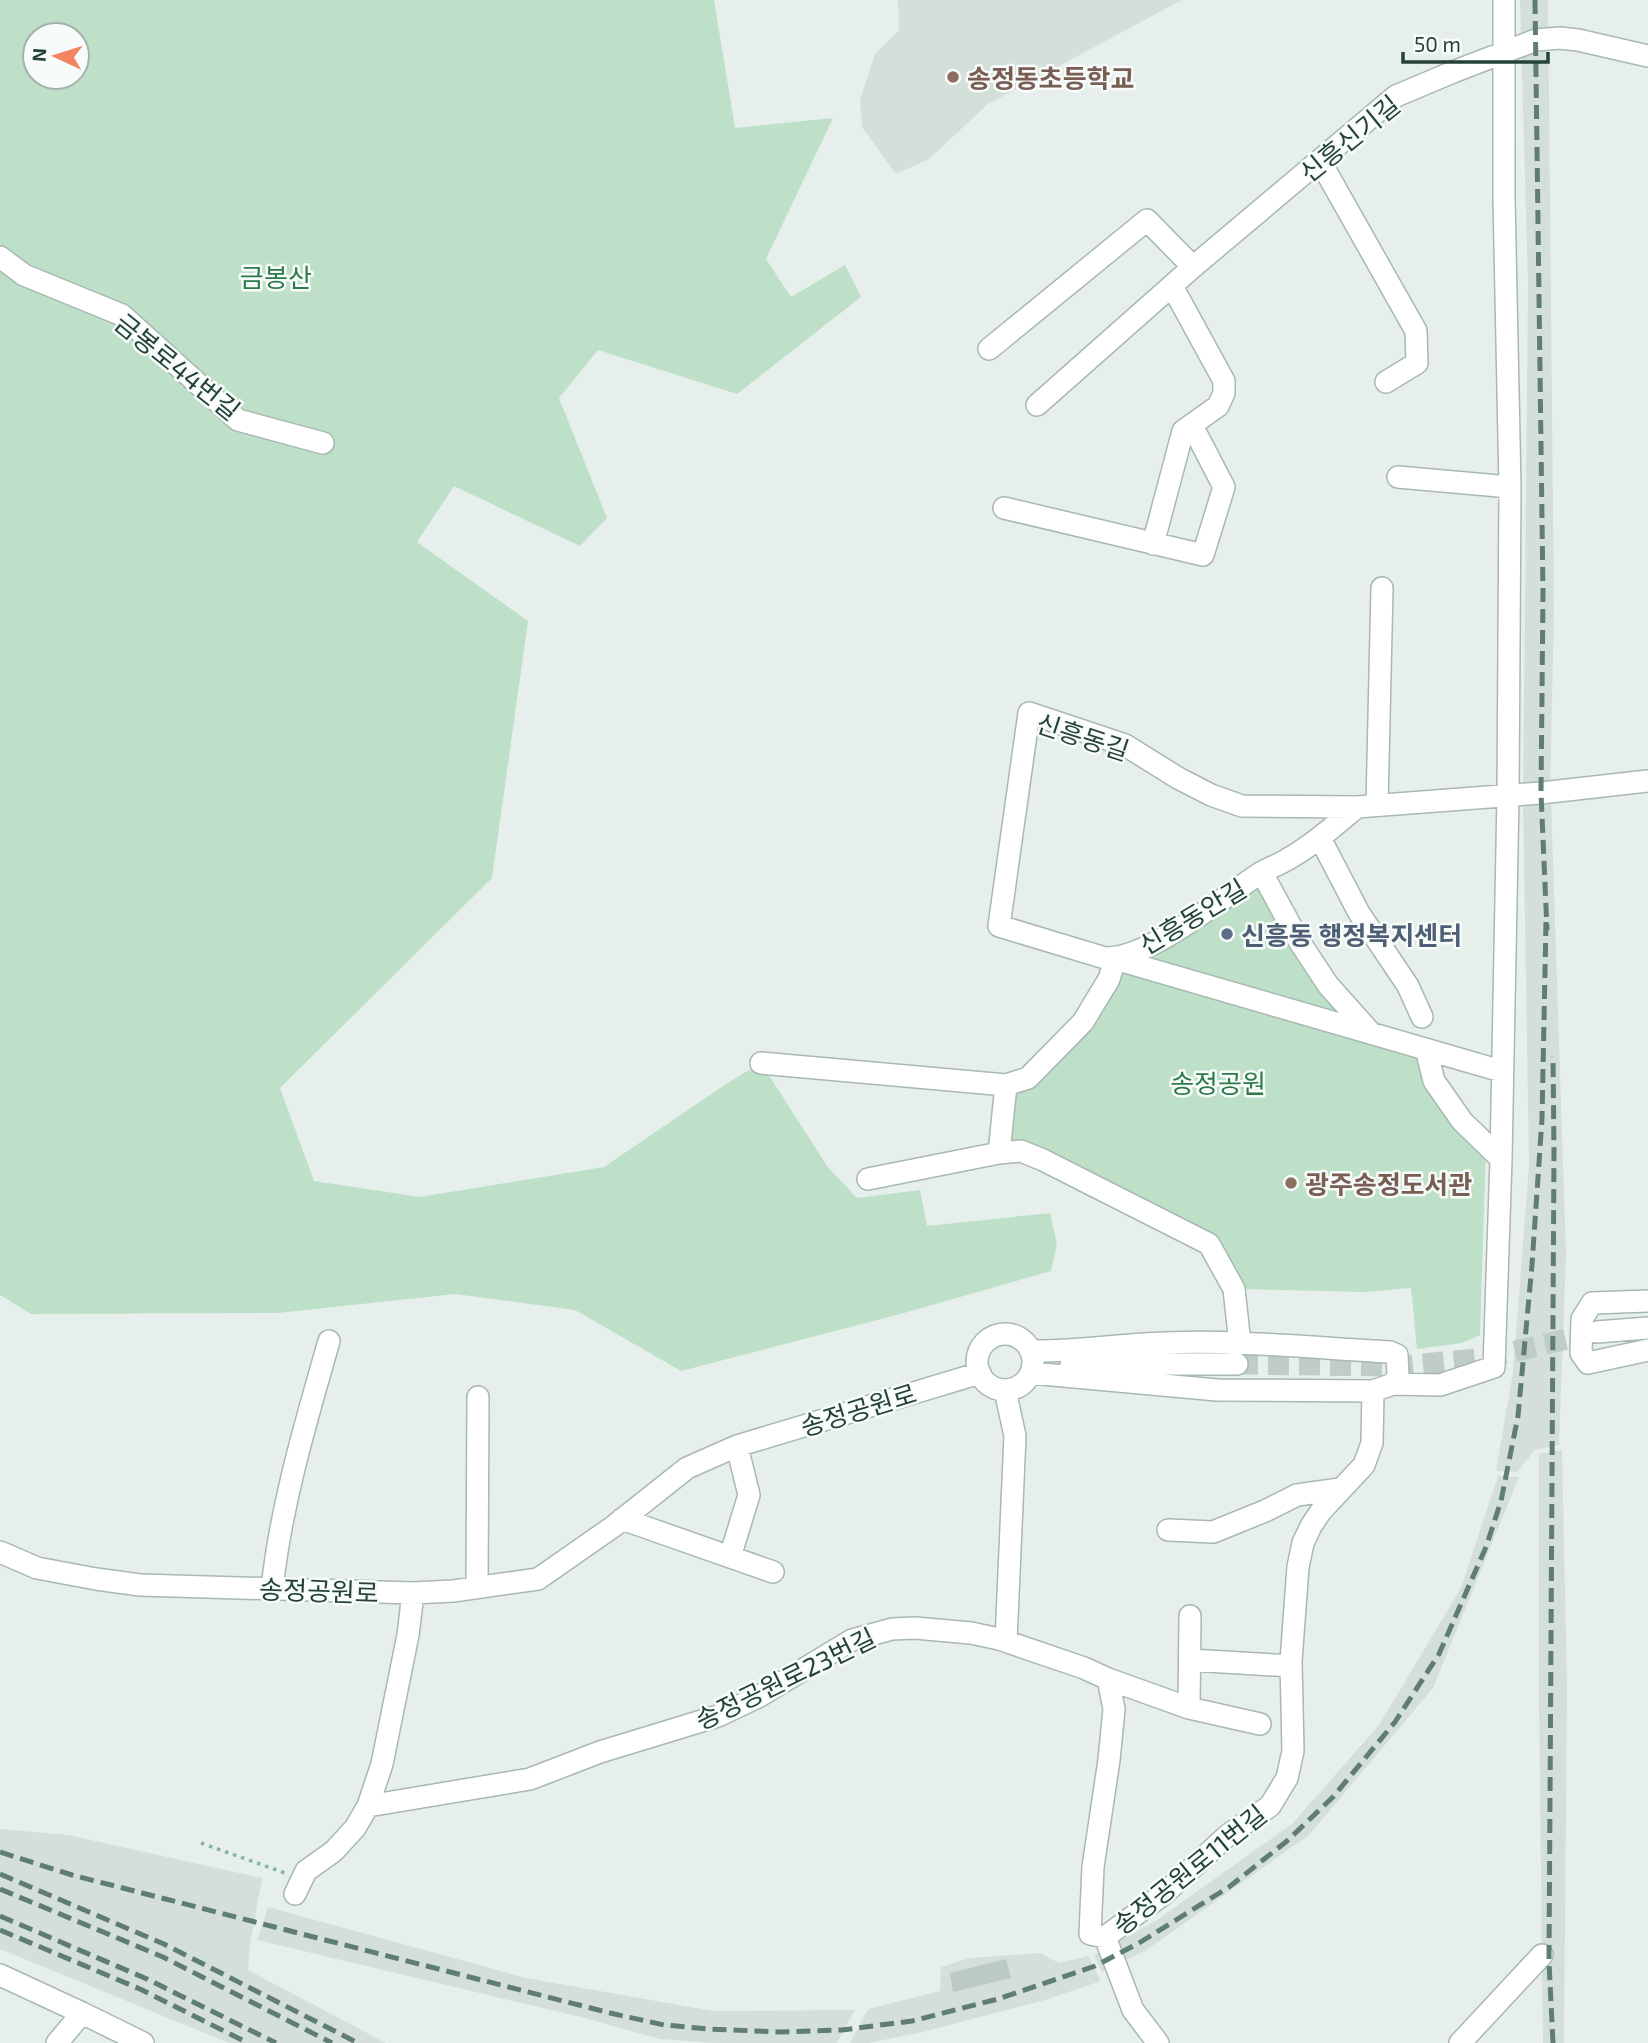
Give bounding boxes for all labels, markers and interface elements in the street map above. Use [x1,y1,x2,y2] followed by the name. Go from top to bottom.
[21,21,91,91] north arrow
[1403,21,1548,65] scale bar
[1414,31,1461,56] text: 50 m
[27,47,50,62] text: N
[967,62,1134,93] place label: 송정동초등학교
[945,69,961,85] marker: 송정동초등학교
[1293,88,1405,188] street label: 신흥신기길
[240,261,312,292] park label: 금봉산
[109,306,247,426] street label: 금봉로44번길
[1033,706,1133,766] street label: 신흥동길
[1133,872,1251,960] street label: 신흥동안길
[1241,919,1462,950] place label: 신흥동 행정복지센터
[1219,926,1235,942] marker: 신흥동 행정복지센터
[1170,1067,1266,1098] park label: 송정공원
[1305,1168,1473,1199] place label: 광주송정도서관
[1283,1175,1299,1191] marker: 광주송정도서관
[796,1377,920,1441] street label: 송정공원로
[259,1572,379,1608] street label: 송정공원로
[690,1621,880,1735] street label: 송정공원로23번길
[1106,1798,1272,1940] street label: 송정공원로11번길

